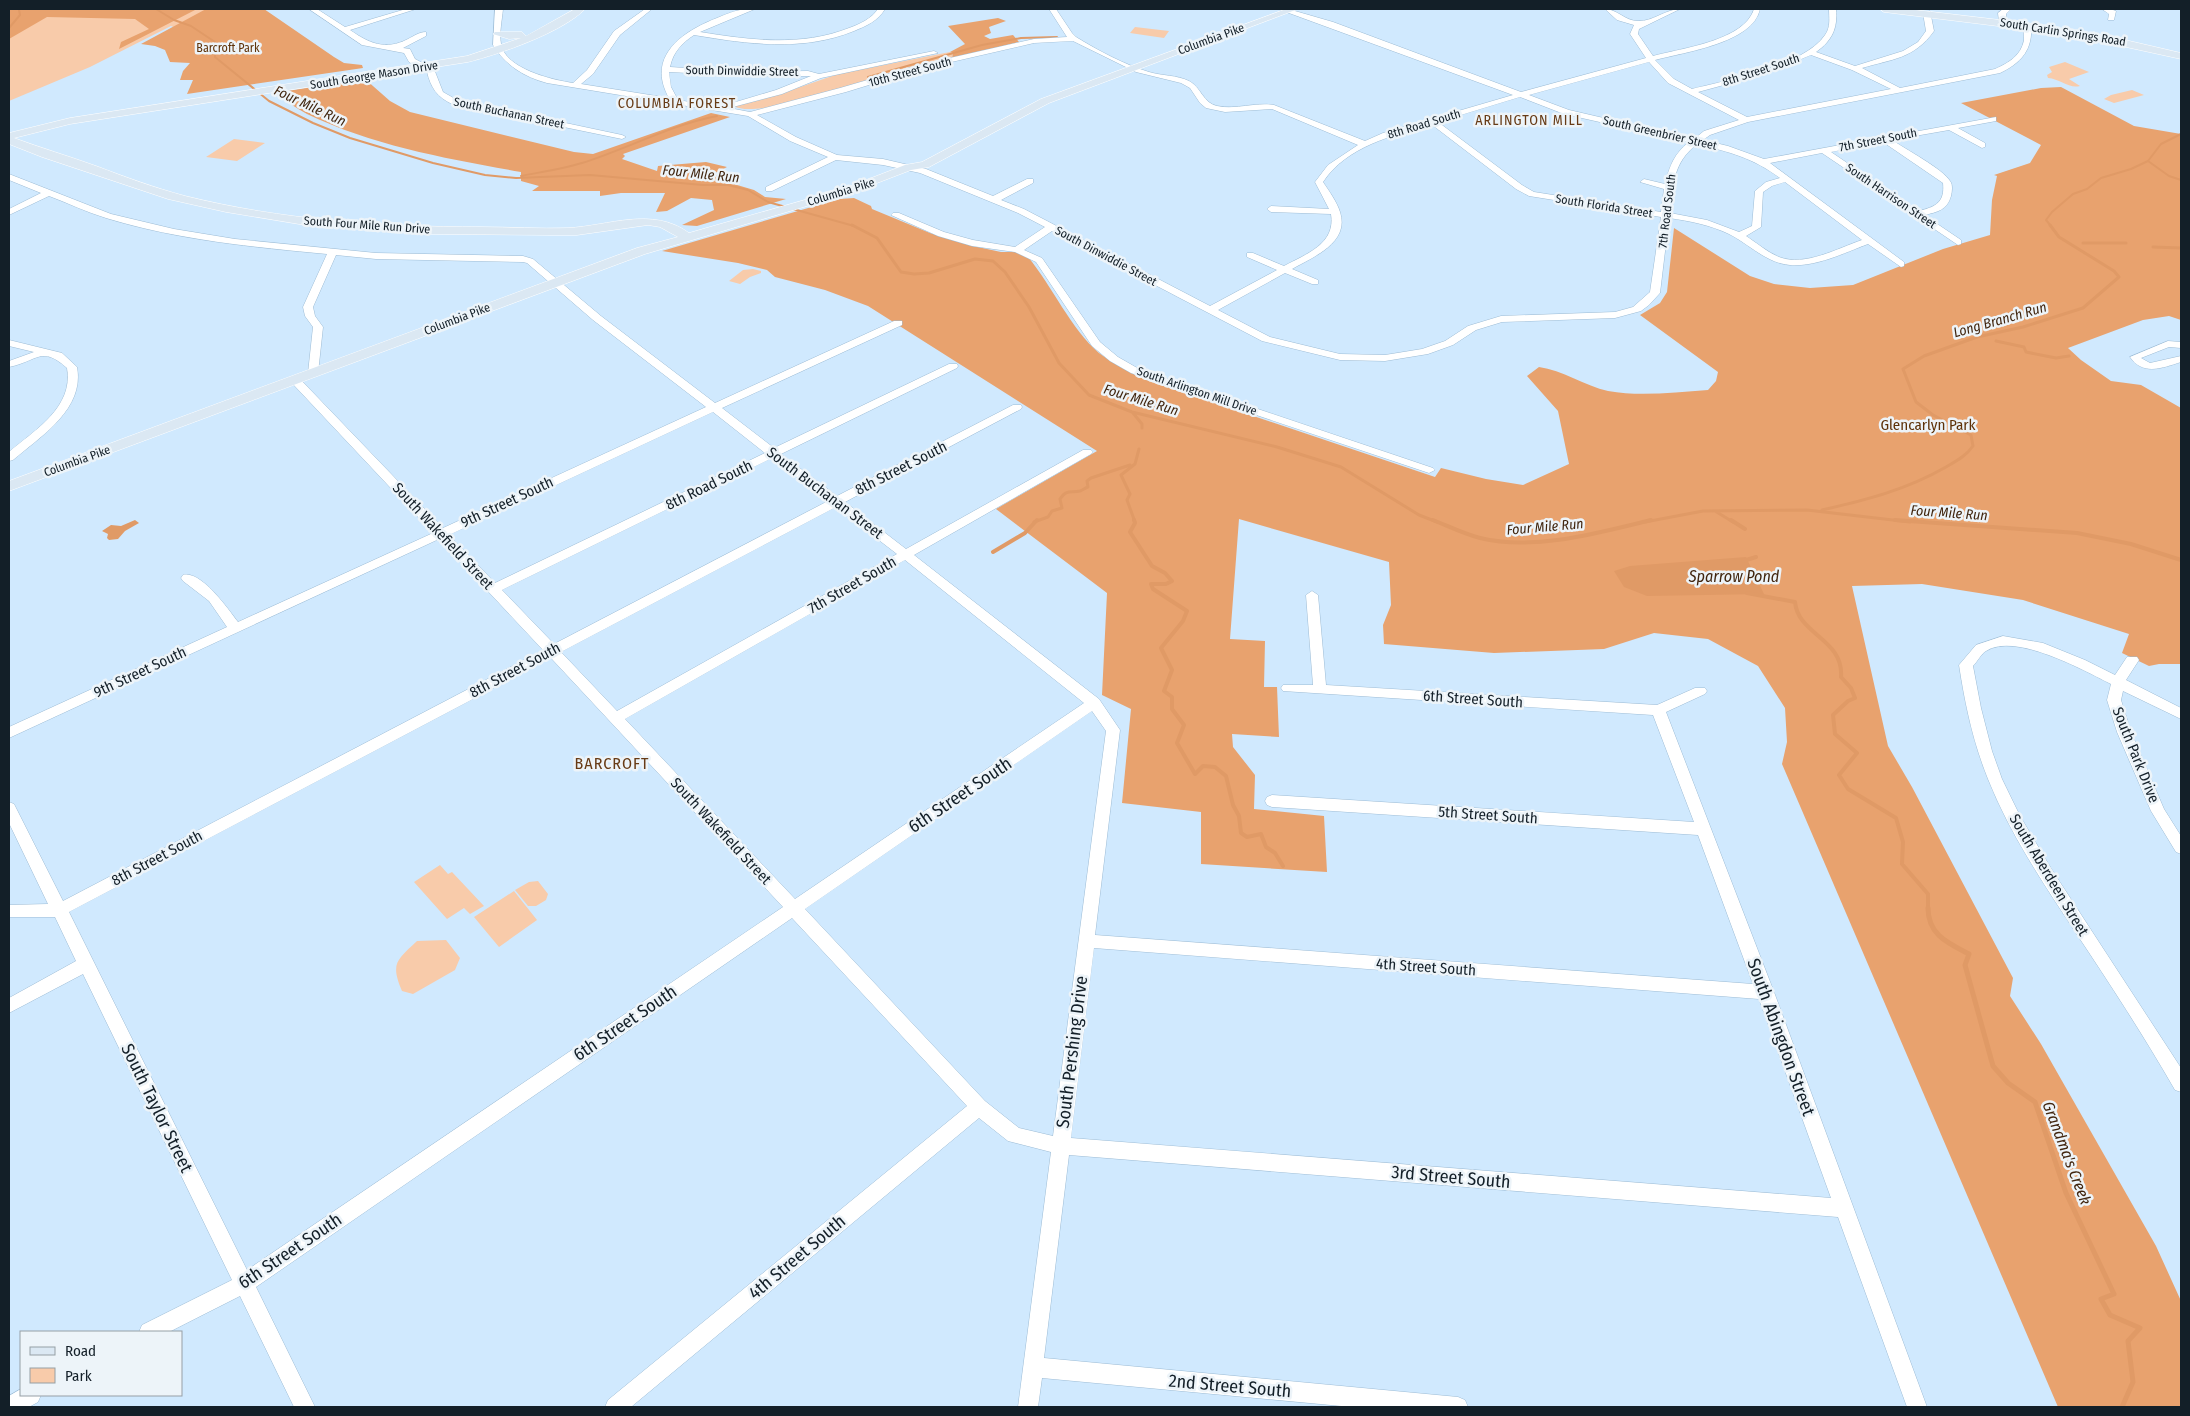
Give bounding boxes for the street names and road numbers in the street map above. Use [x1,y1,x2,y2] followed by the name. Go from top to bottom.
[1999,15,2127,49] street label: South Carlin Springs Road
[1176,20,1246,57] street label: Columbia Pike
[1721,51,1801,89] street label: 8th Street South
[867,54,953,90] street label: 10th Street South
[309,58,439,92] street label: South George Mason Drive
[685,63,799,79] street label: South Dinwiddie Street
[452,94,566,132] street label: South Buchanan Street
[1386,106,1462,142] street label: 8th Road South
[1602,113,1718,153] street label: South Greenbrier Street
[1838,126,1918,154] street label: 7th Street South
[1843,160,1939,232] street label: South Harrison Street
[1656,173,1678,249] street label: 7th Road South
[806,175,876,209] street label: Columbia Pike
[1554,191,1654,221] street label: South Florida Street
[303,214,431,236] street label: South Four Mile Run Drive
[1053,223,1159,289] street label: South Dinwiddie Street
[422,300,492,338] street label: Columbia Pike
[1135,364,1259,418] street label: South Arlington Mill Drive
[852,437,950,499] street label: 8th Street South
[42,442,112,479] street label: Columbia Pike
[763,443,887,543] street label: South Buchanan Street
[663,456,755,514] street label: 8th Road South
[458,473,556,531] street label: 9th Street South
[389,479,497,593] street label: South Wakefield Street
[805,553,899,617] street label: 7th Street South
[467,639,563,701] street label: 8th Street South
[91,643,189,701] street label: 9th Street South
[1422,687,1524,711] street label: 6th Street South
[2109,705,2163,805] street label: South Park Drive
[904,752,1016,838] street label: 6th Street South
[667,774,775,888] street label: South Wakefield Street
[1438,803,1538,827] street label: 5th Street South
[2006,811,2093,939] street label: South Aberdeen Street
[109,827,205,889] street label: 8th Street South
[1375,955,1477,979] street label: 4th Street South
[1742,955,1820,1119] street label: South Abingdon Street
[1052,975,1092,1129] street label: South Pershing Drive
[569,980,681,1066] street label: 6th Street South
[116,1040,198,1176] street label: South Taylor Street
[1391,1161,1511,1193] street label: 3rd Street South
[234,1208,346,1294] street label: 6th Street South
[744,1210,850,1304] street label: 4th Street South
[1168,1370,1292,1402] street label: 2nd Street South

